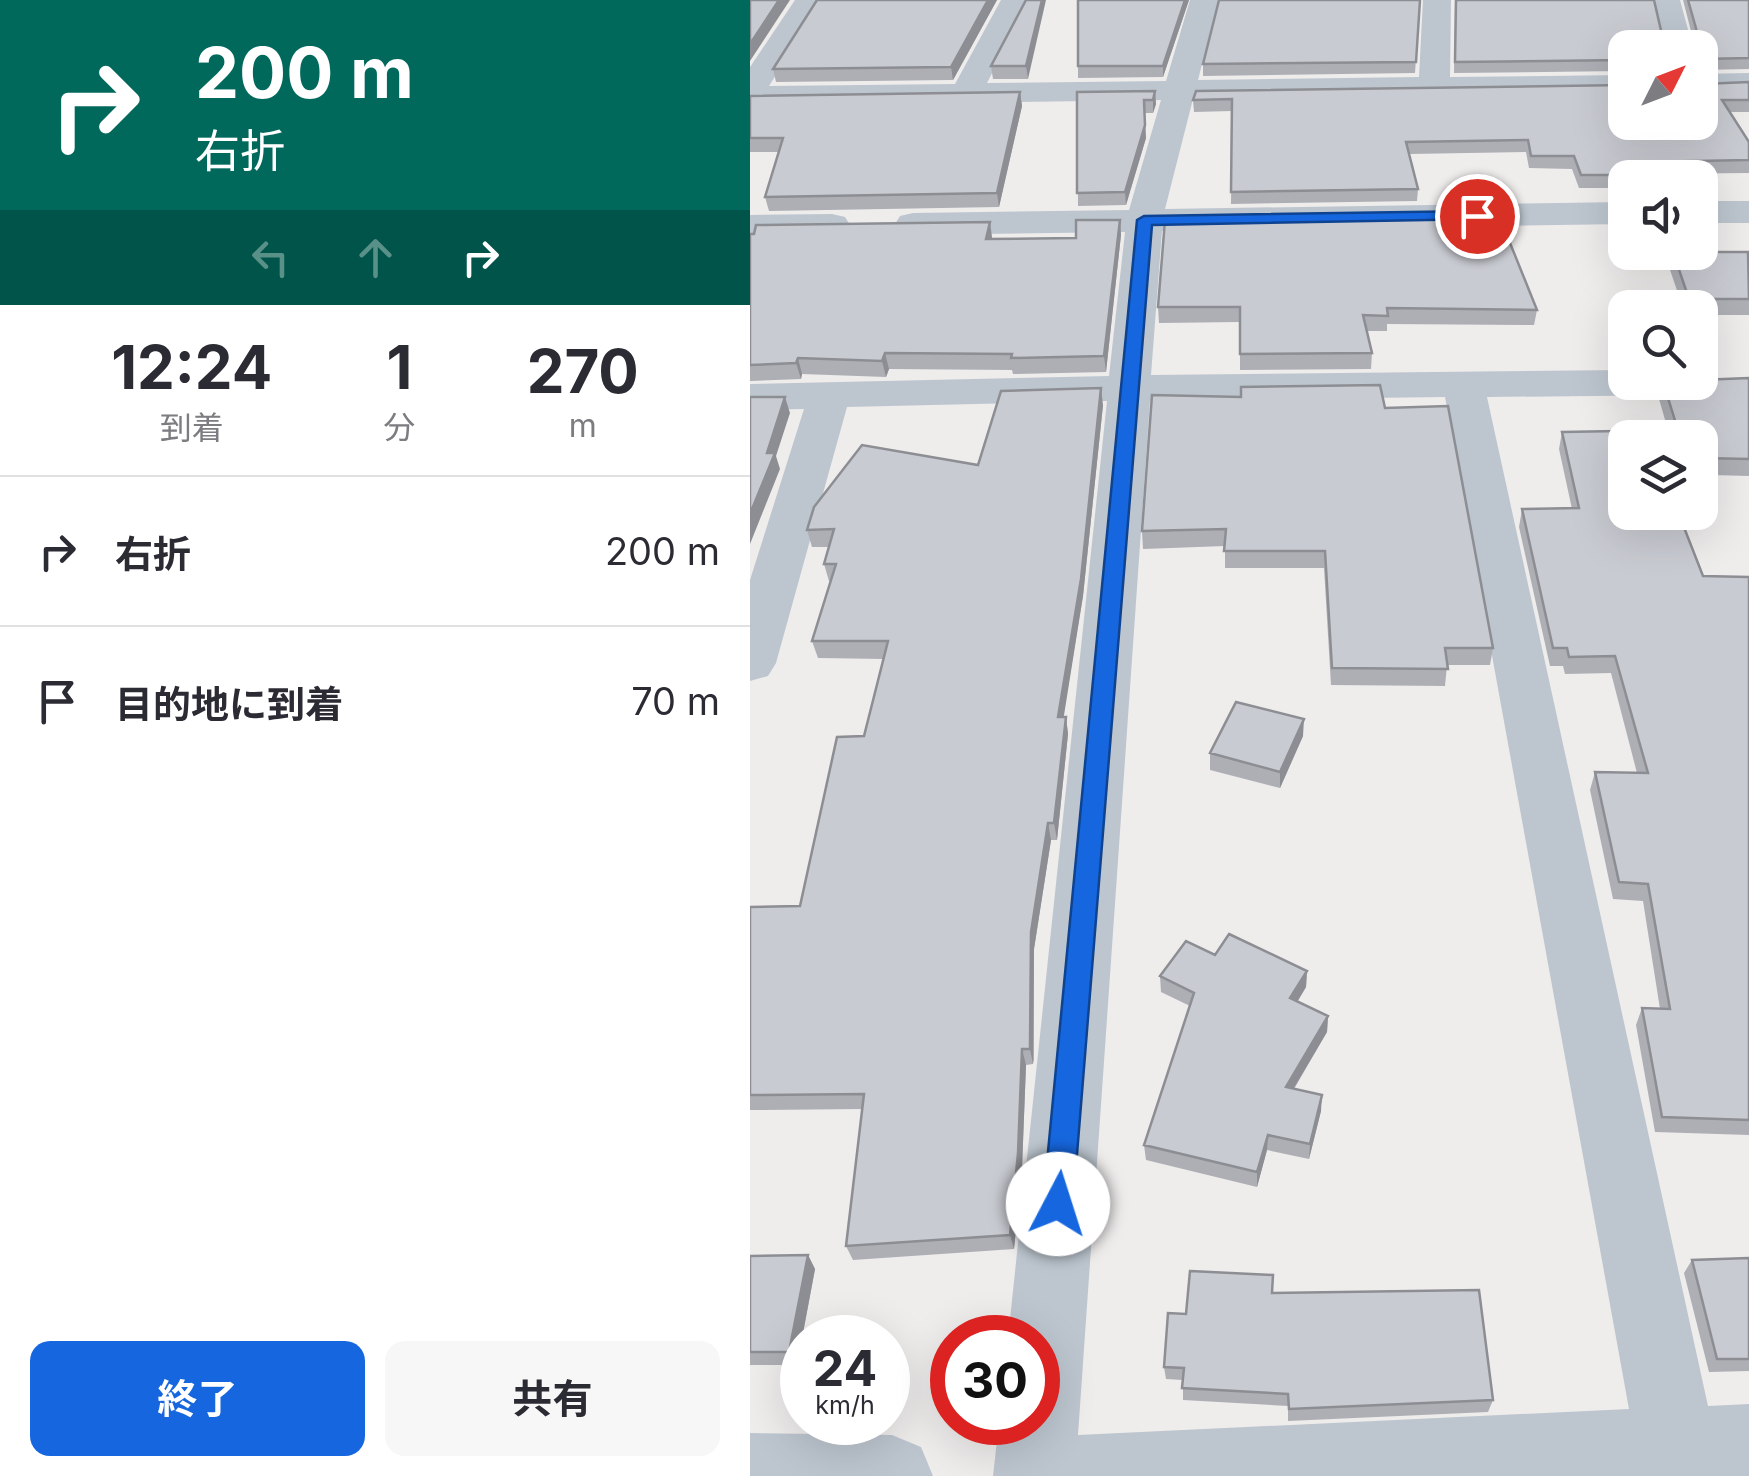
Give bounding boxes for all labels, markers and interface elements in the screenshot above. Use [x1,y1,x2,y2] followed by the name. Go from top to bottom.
[195,30,414,115] text: 200 m
[1608,30,1718,140] north arrow
[1608,30,1718,530] map controls
[30,40,160,170] icon: right
[195,123,285,178] text: 右折
[1608,160,1718,270] button: sound
[1435,174,1520,259] pin
[1450,189,1505,244] icon: arrive
[243,230,298,285] icon: left
[348,230,403,285] icon: ahead
[453,230,508,285] icon: right
[1608,290,1718,400] button: search
[111,331,272,403] text: 12:24
[387,331,412,403] text: 1
[527,335,639,407] text: 270
[569,406,597,445] text: m
[160,408,224,447] text: 到着
[383,408,415,447] text: 分
[1608,420,1718,530] button: layers
[30,524,85,579] icon: right
[605,528,720,574] text: 200 m
[115,531,191,577] text: 右折
[30,674,85,729] icon: arrive
[631,678,720,724] text: 70 m
[115,681,343,727] text: 目的地に到着
[1006,1152,1110,1256] position arrow
[930,1315,1060,1445] speed limit sign: 30
[813,1338,877,1398] text: 24
[30,1341,365,1456] button: 終了
[385,1341,720,1456] button: 共有
[815,1390,875,1420] text: km/h

